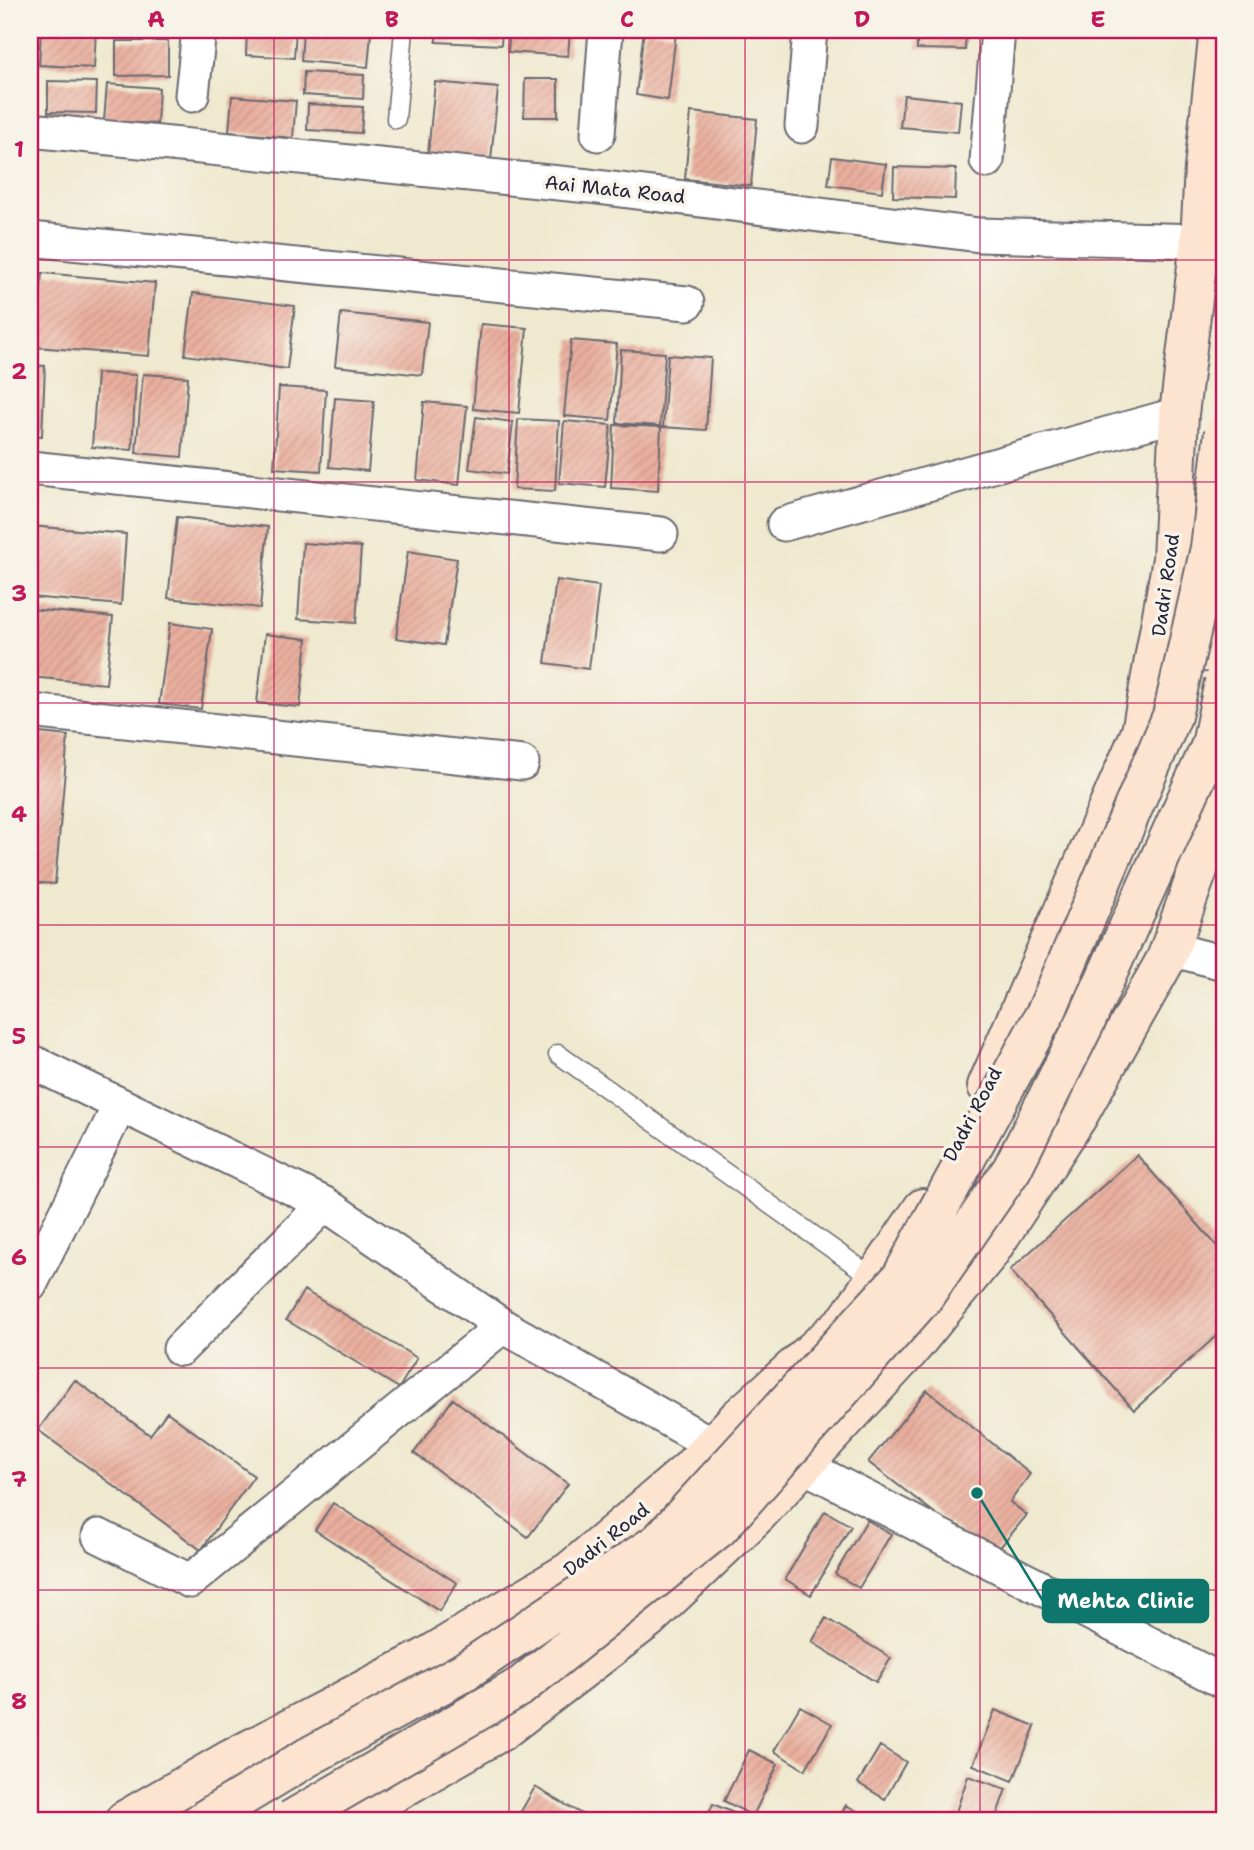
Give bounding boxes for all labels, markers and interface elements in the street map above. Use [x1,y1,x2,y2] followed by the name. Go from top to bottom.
[147,4,165,34] text: A
[385,4,399,34] text: B
[620,4,634,34] text: C
[854,4,870,34] text: D
[1090,4,1106,34] text: E
[14,134,24,164] text: 1
[544,170,686,209] street label: Aai Mata Road
[11,356,27,386] text: 2
[1146,532,1185,638] street label: Dadri Road
[11,578,27,608] text: 3
[11,799,27,829] text: 4
[12,1021,26,1051] text: 5
[937,1063,1008,1166] street label: Dadri Road
[11,1242,27,1272] text: 6
[11,1464,27,1494] text: 7
[558,1497,654,1582] street label: Dadri Road
[1043,1580,1208,1622] callout: Mehta Clinic
[1058,1587,1195,1615] text: Mehta Clinic
[11,1686,27,1716] text: 8

